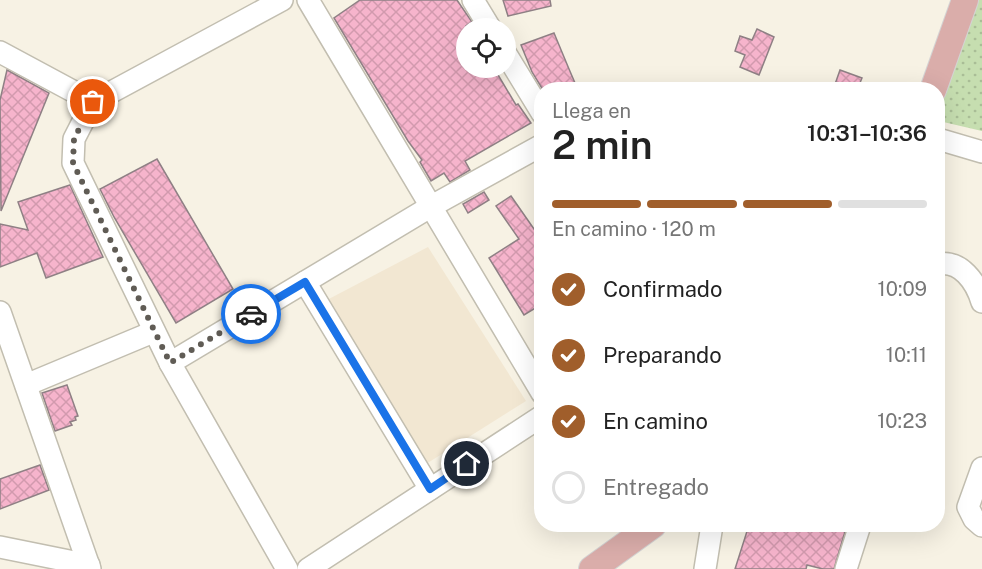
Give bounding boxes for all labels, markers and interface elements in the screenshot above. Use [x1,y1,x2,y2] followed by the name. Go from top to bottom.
[456,18,516,78] map controls
[456,18,516,78] button: locate
[67,76,118,127] pin
[76,85,109,118] icon: bag
[552,99,631,123] text: Llega en
[807,120,927,146] text: 10:31–10:36
[552,122,653,168] text: 2 min
[552,217,716,241] text: En camino · 120 m
[552,273,585,306] icon: check
[603,276,722,302] text: Confirmado
[878,277,927,301] text: 10:09
[221,284,281,344] courier
[235,298,268,331] icon: car
[552,339,585,372] icon: check
[603,342,722,368] text: Preparando
[886,343,927,367] text: 10:11
[552,405,585,438] icon: check
[603,408,708,434] text: En camino
[877,409,927,433] text: 10:23
[441,438,492,489] pin
[450,447,483,480] icon: home
[603,474,709,500] text: Entregado

